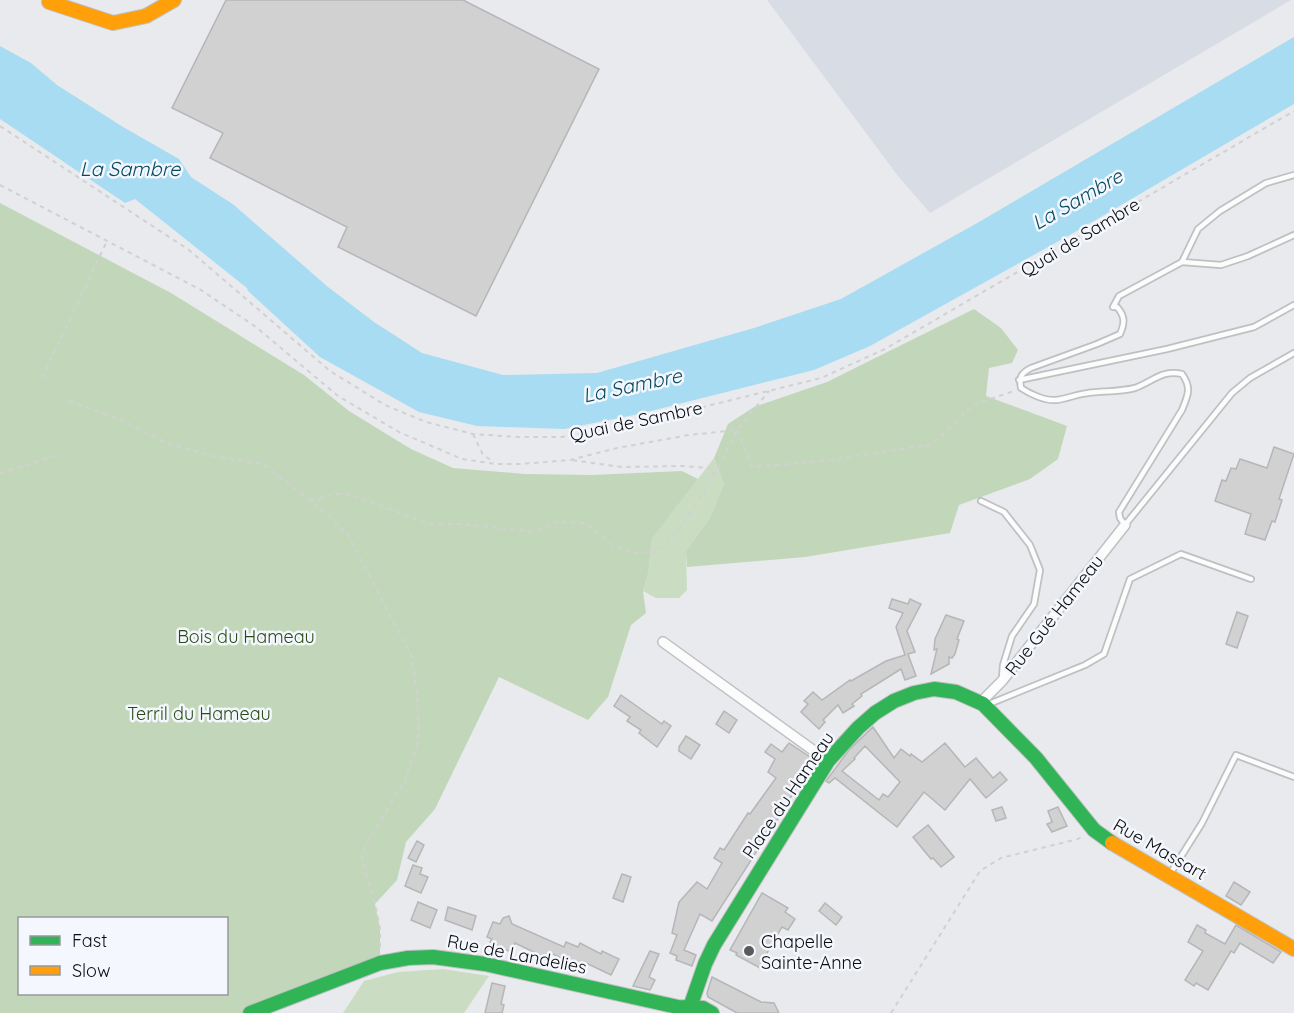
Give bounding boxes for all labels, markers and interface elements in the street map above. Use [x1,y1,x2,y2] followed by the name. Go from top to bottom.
[80,156,181,181] water label: La Sambre
[1027,163,1127,235] water label: La Sambre
[1016,192,1144,282] street label: Quai de Sambre
[580,362,684,408] water label: La Sambre
[568,396,704,446] street label: Quai de Sambre
[1000,550,1108,680] street label: Rue Gué Hameau
[177,625,315,648] park label: Bois du Hameau
[127,702,271,725] park label: Terril du Hameau
[737,727,839,863] street label: Place du Hameau
[1109,813,1211,885] street label: Rue Massart
[18,917,228,995] legend
[72,929,107,952] text: Fast
[445,929,589,979] street label: Rue de Landelies
[761,930,862,974] place label: Chapelle Sainte-Anne
[742,944,756,958] marker: Chapelle Sainte-Anne
[72,959,110,982] text: Slow

